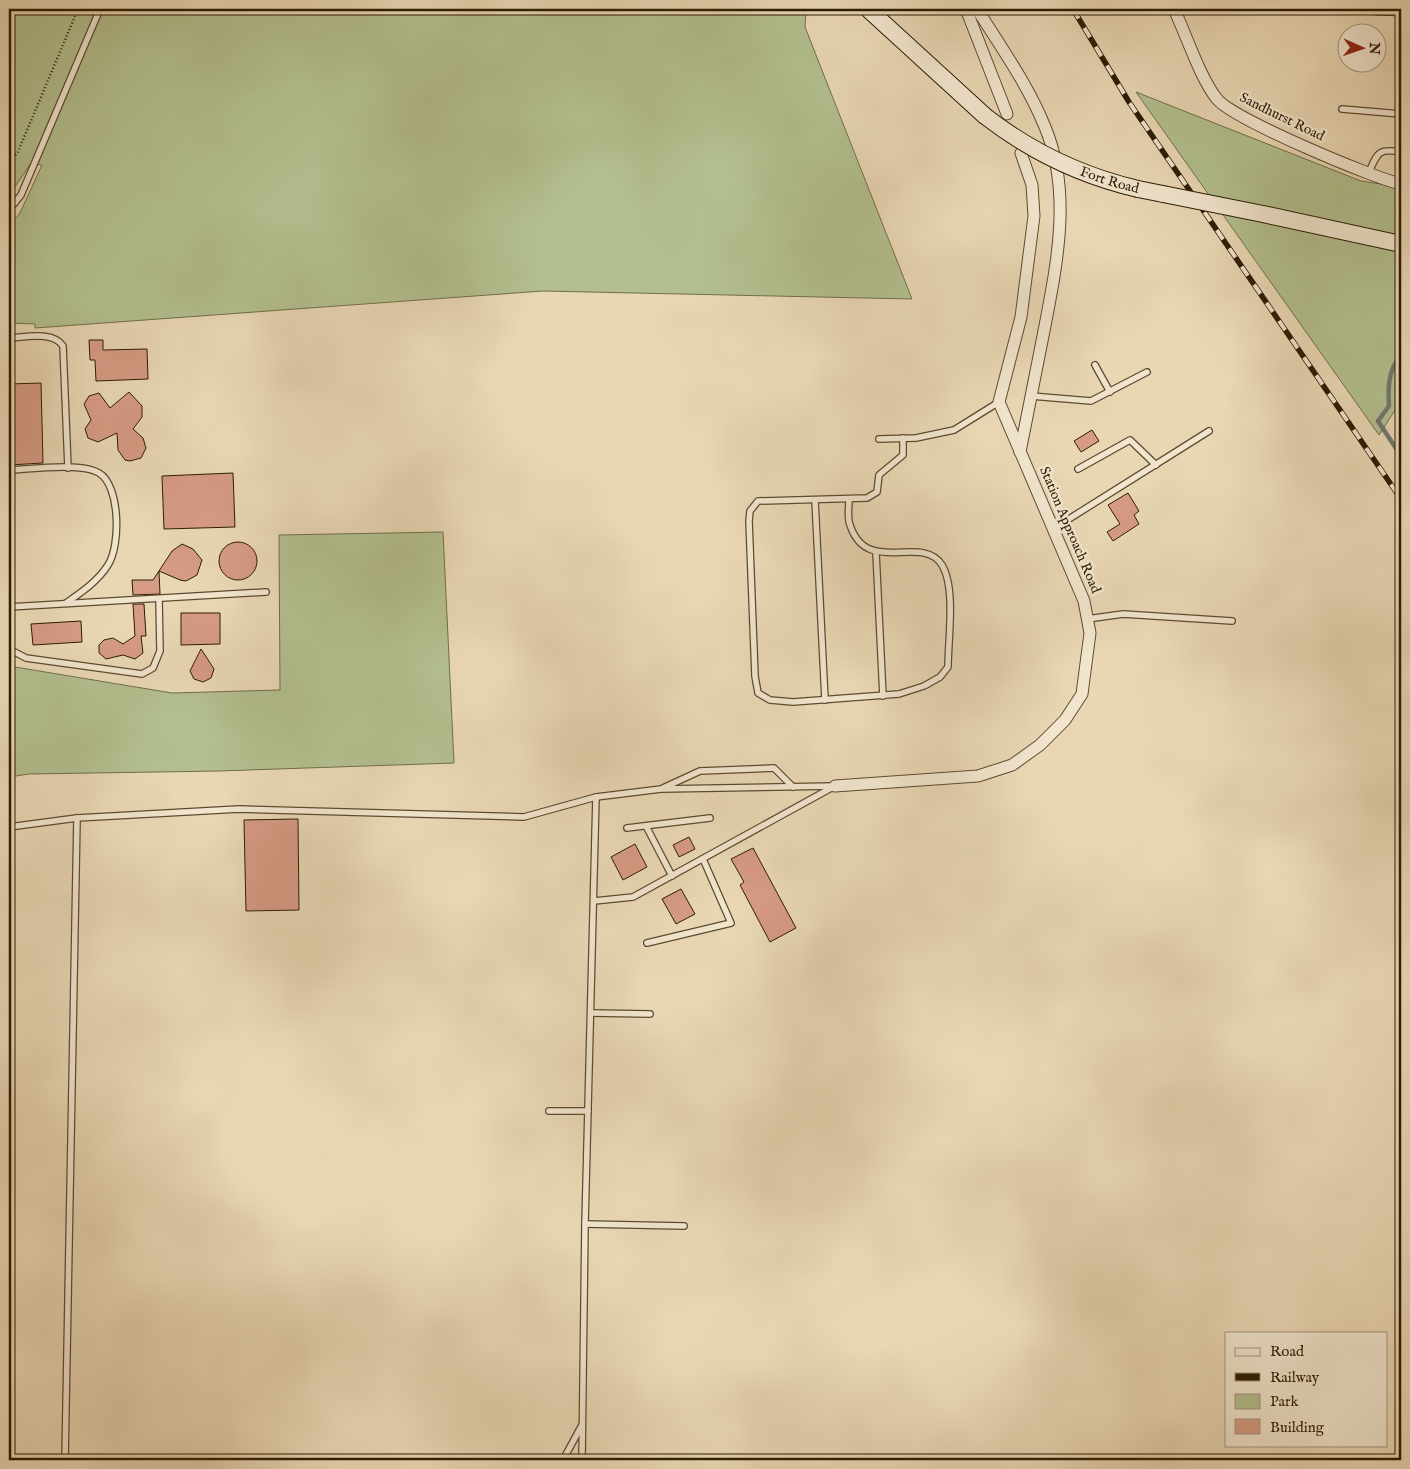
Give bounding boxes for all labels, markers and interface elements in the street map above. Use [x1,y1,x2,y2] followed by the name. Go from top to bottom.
[1338,22,1388,72] north arrow
[1365,41,1383,55] text: N
[1237,89,1328,146] street label: Sandhurst Road
[1077,163,1141,198] street label: Fort Road
[1035,464,1105,597] street label: Station Approach Road
[1225,1332,1388,1446] legend
[1270,1342,1305,1361] text: Road
[1270,1368,1320,1387] text: Railway
[1270,1392,1300,1411] text: Park
[1270,1418,1325,1437] text: Building

